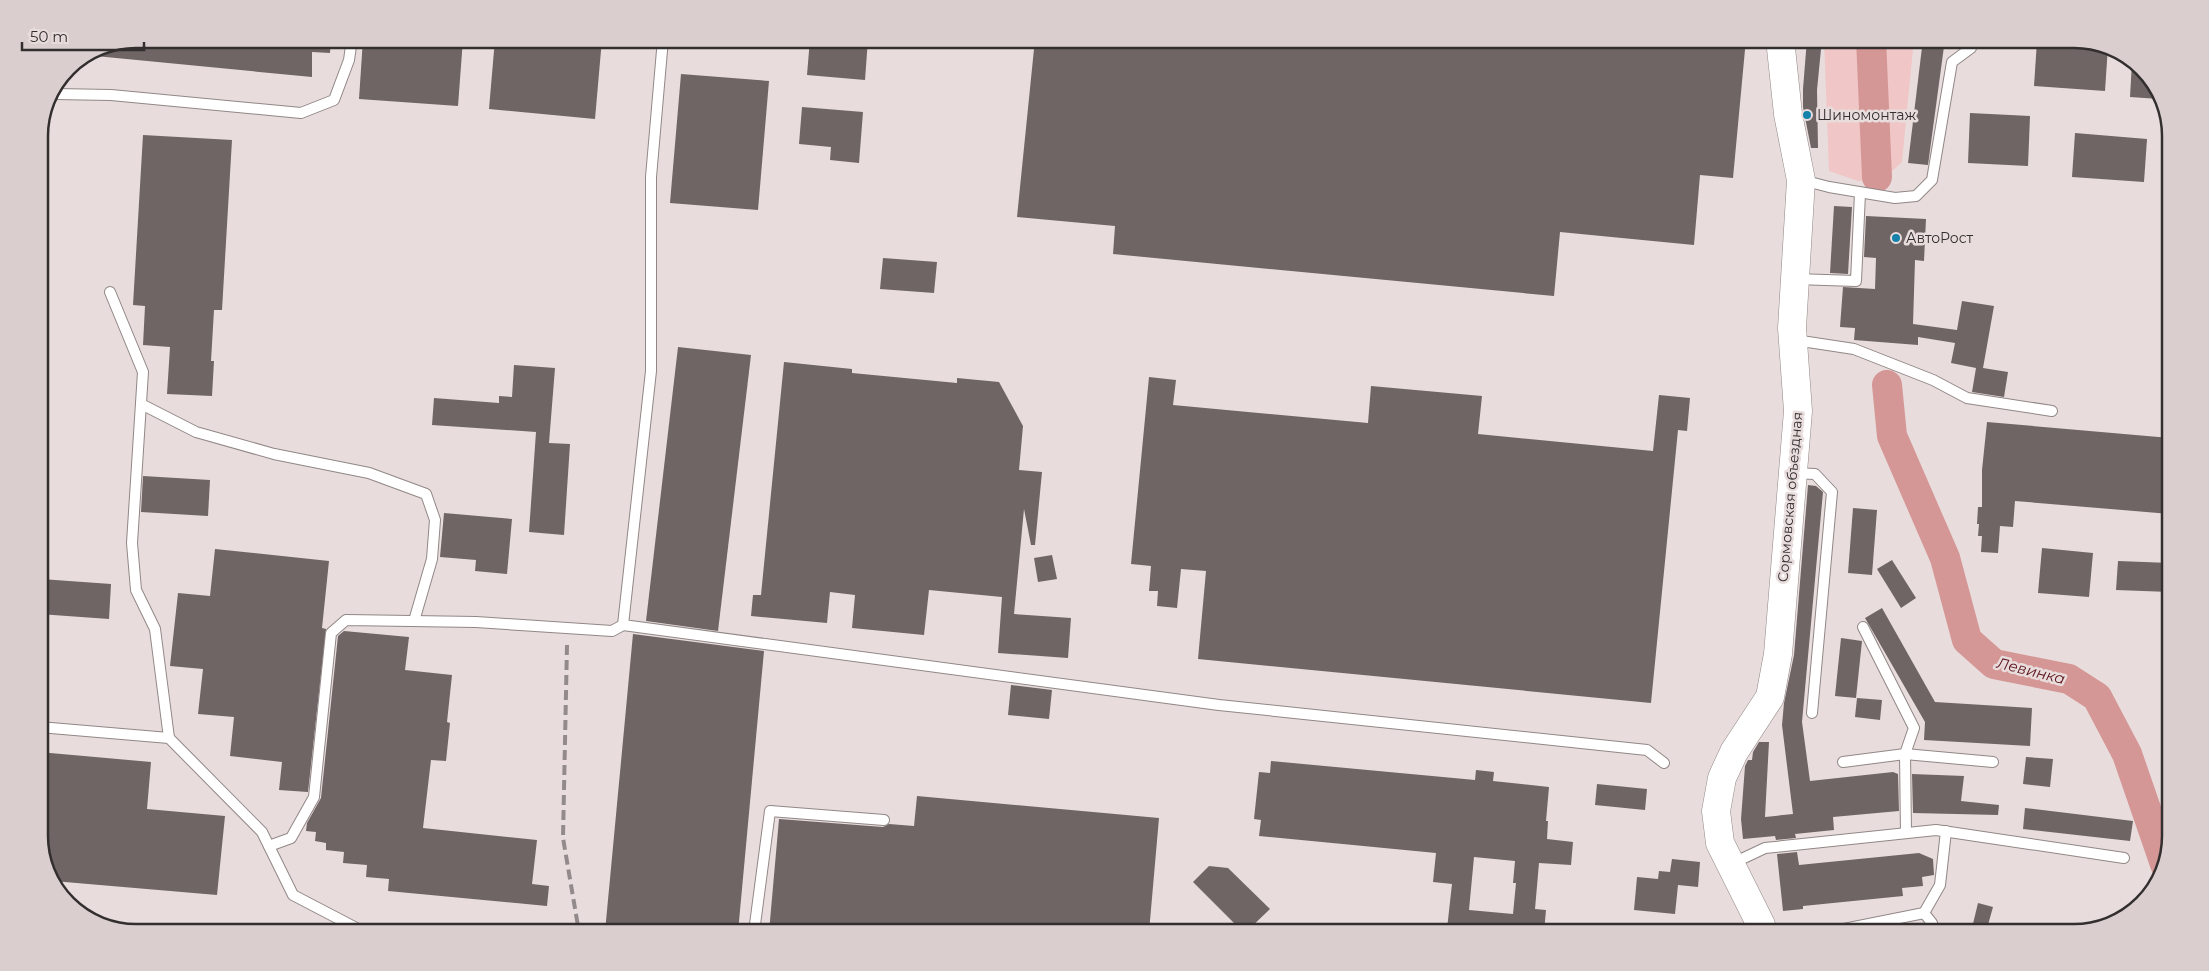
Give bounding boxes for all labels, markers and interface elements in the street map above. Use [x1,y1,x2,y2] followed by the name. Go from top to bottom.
[22,20,145,52] scale bar
[30,27,68,46] text: 50 m
[1817,106,1916,124] place label: Шиномонтаж
[1801,109,1813,121] marker: Шиномонтаж
[1906,229,1974,247] place label: АвтоРост
[1890,232,1902,244] marker: АвтоРост
[1774,411,1806,583] street label: Сормовская объездная
[1994,653,2067,688] water label: Левинка

